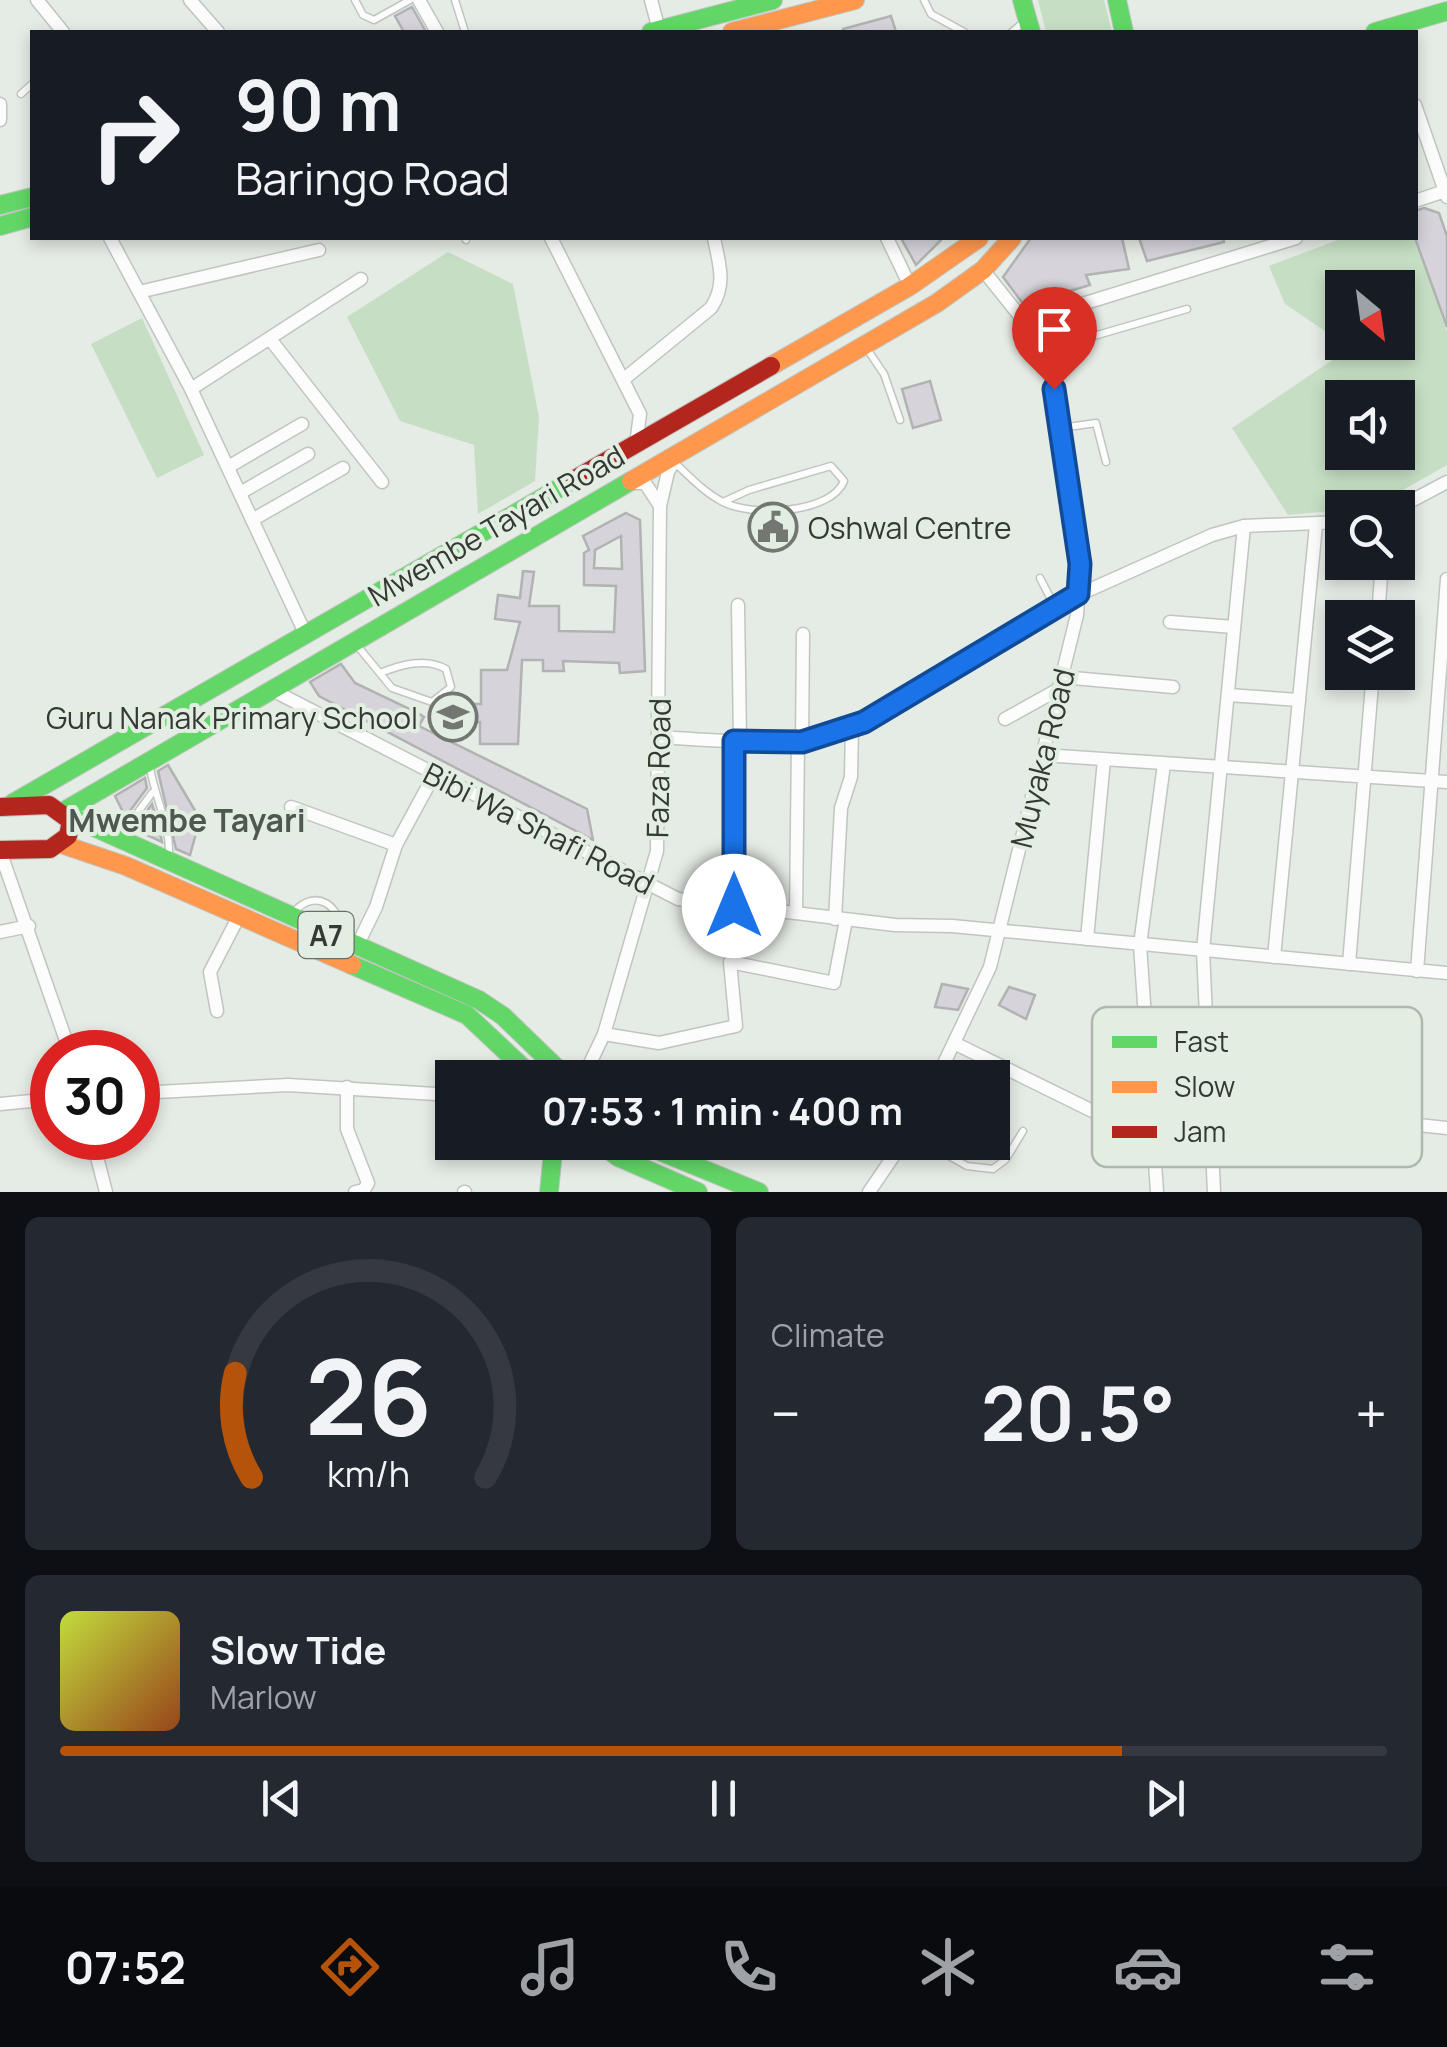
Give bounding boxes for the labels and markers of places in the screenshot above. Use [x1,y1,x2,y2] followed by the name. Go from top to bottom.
[1012,287,1097,390] pin
[747,501,799,553] public building icon: Oshwal Centre
[808,507,1012,548] place label: Oshwal Centre
[427,691,479,743] school or university icon: Guru Nanak Primary School
[46,697,418,738] place label: Guru Nanak Primary School

